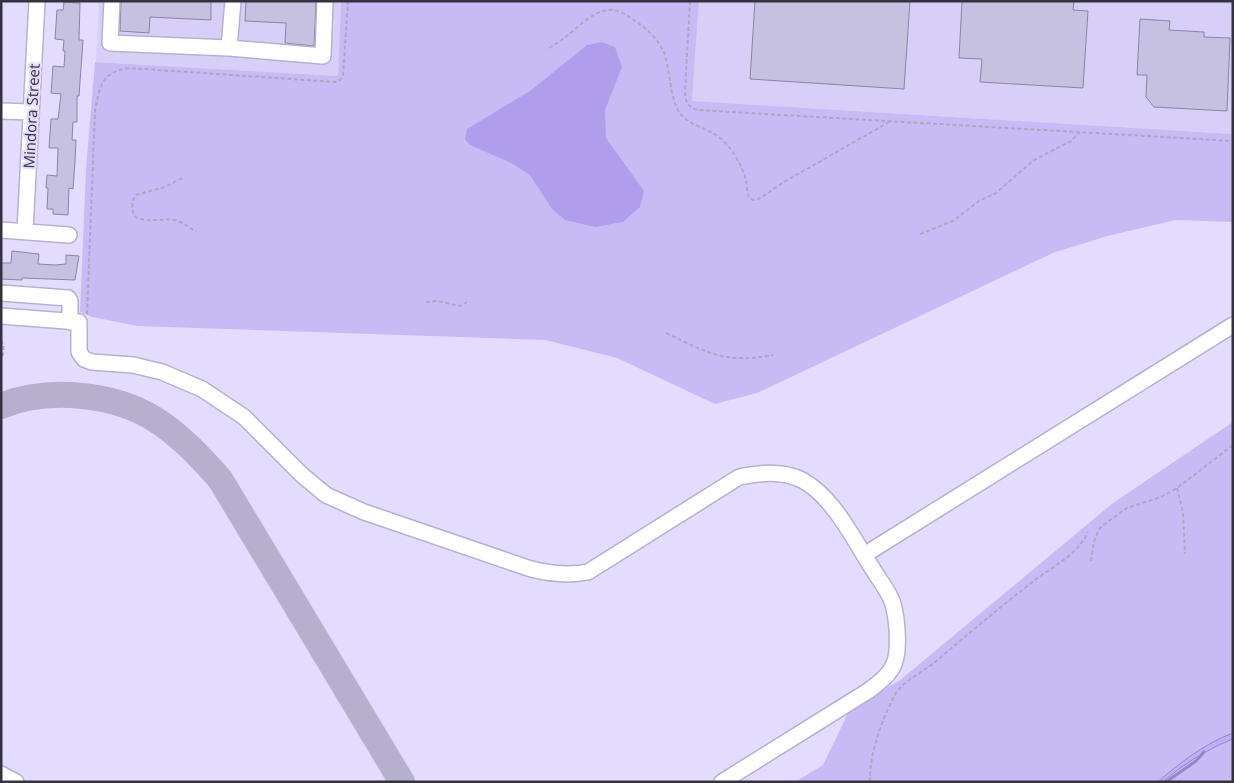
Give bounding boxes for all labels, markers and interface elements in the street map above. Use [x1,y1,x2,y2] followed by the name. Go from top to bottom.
[18,63,44,169] street label: Mindora Street

